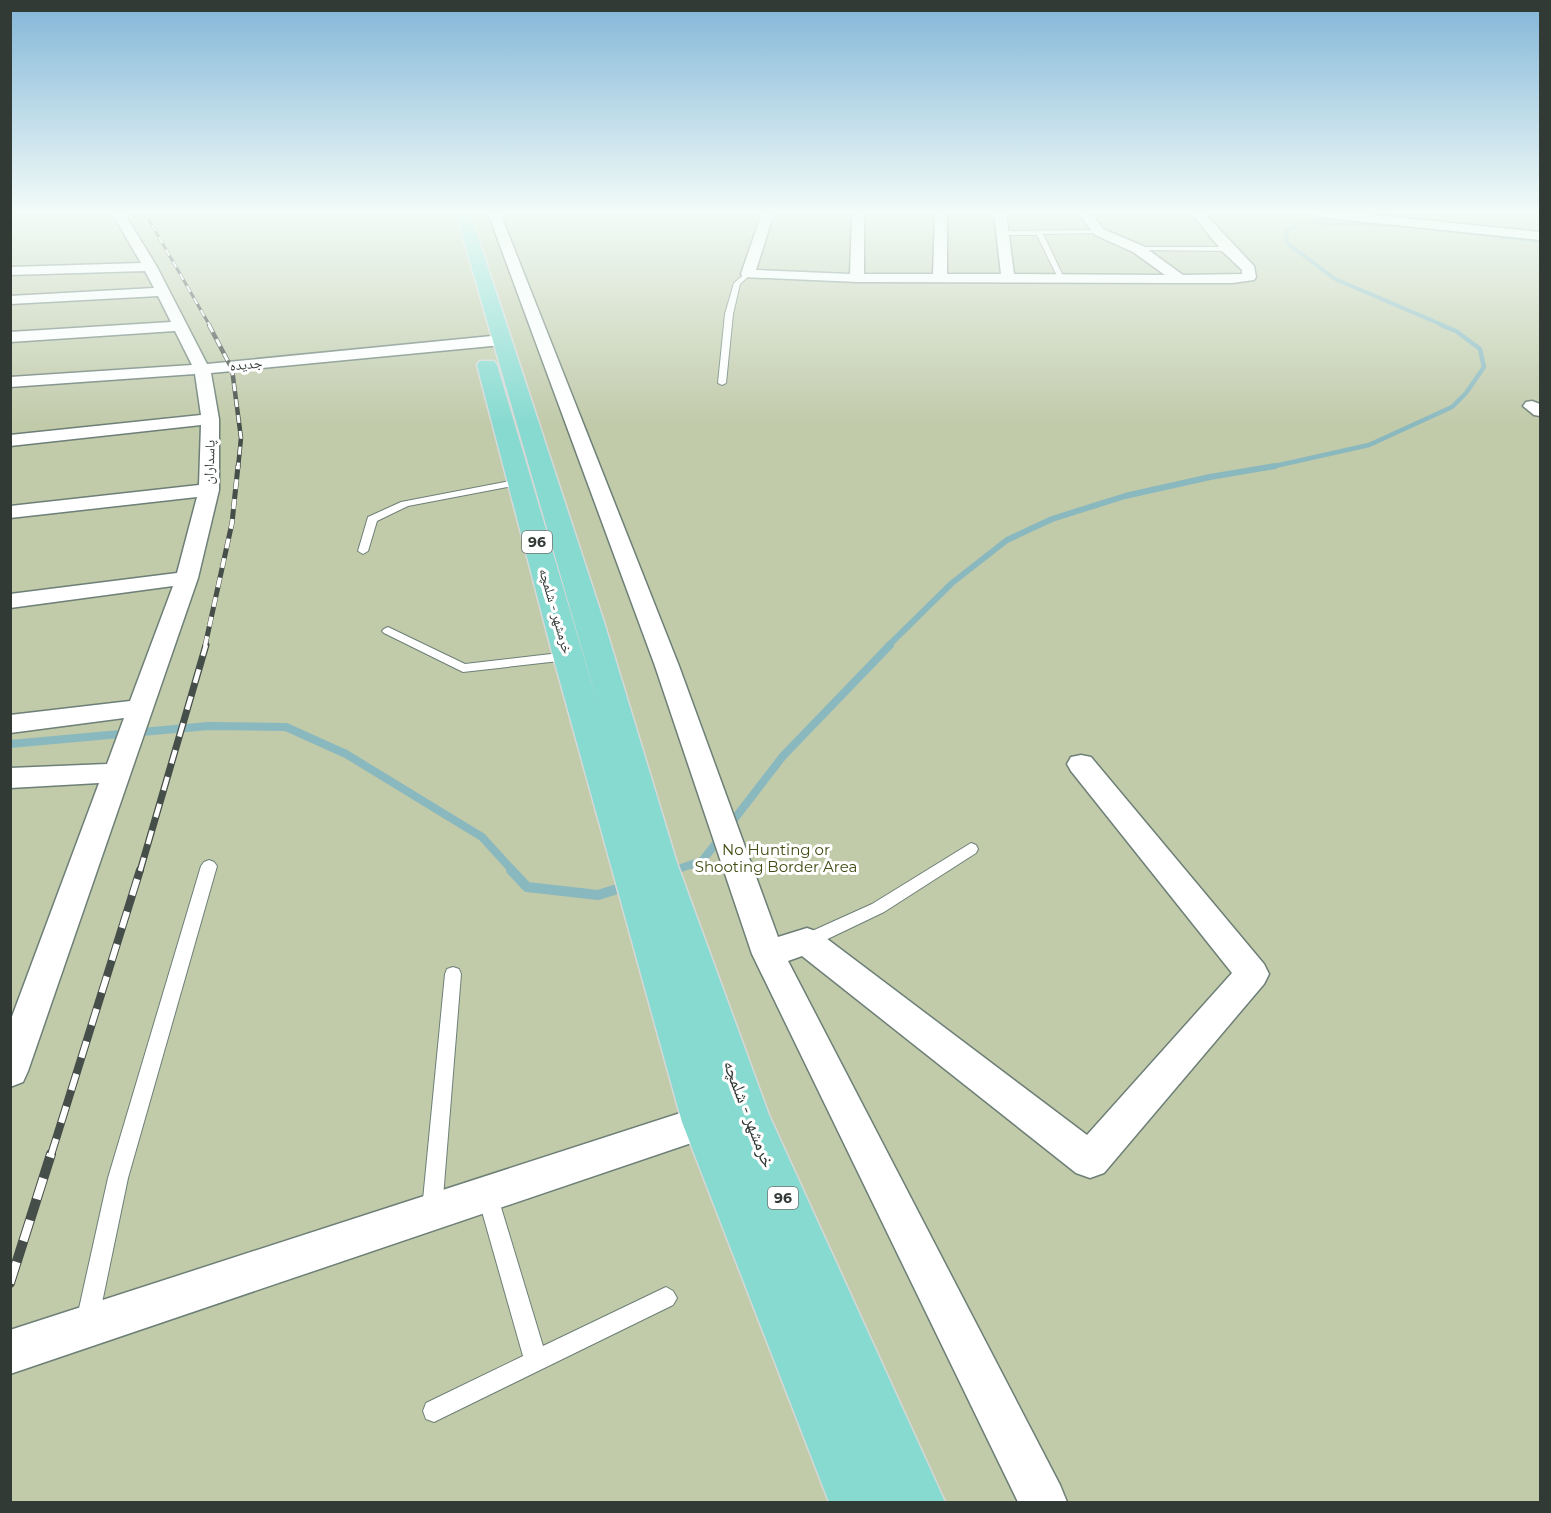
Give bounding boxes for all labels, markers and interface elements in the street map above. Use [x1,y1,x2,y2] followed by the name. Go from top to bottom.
[229,353,263,375] street label: جدیده
[199,439,219,485] street label: پاسداران
[522,531,552,553] road number: 96
[535,566,577,656] street label: خرمشهر - شلمچه
[695,840,857,876] park label: No Hunting or Shooting Border Area
[718,1057,780,1171] street label: خرمشهر - شلمچه
[768,1187,798,1209] road number: 96

